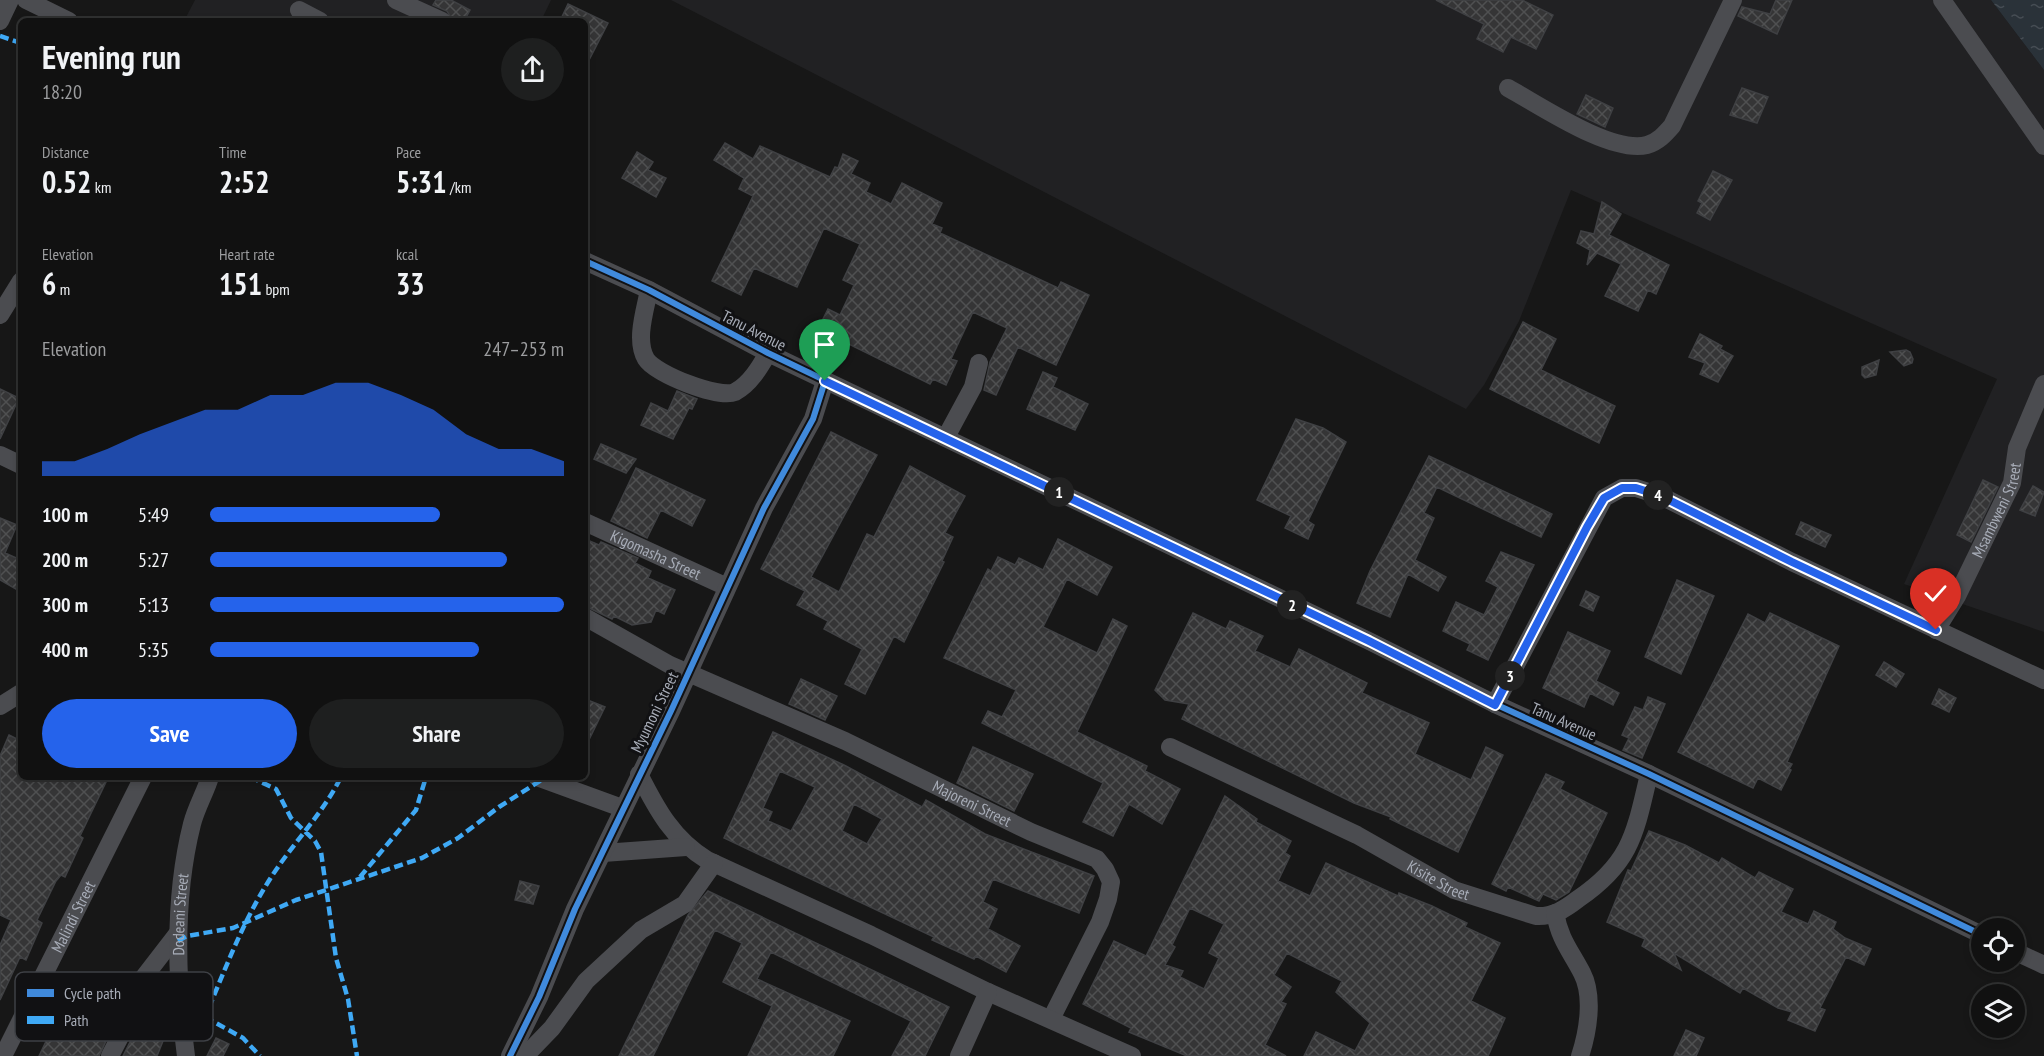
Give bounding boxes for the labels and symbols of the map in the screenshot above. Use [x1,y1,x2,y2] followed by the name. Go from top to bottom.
[718,305,790,355] street label: Tanu Avenue
[799,319,850,381] pin
[1967,461,2025,561] street label: Msambweni Street
[1044,477,1074,507] pin: 1
[1643,480,1673,510] pin: 4
[607,525,705,584] street label: Kigomasha Street
[1910,568,1961,630] pin
[1277,590,1307,620] pin: 2
[1495,661,1525,691] pin: 3
[626,668,682,756] street label: Myumoni Street
[1528,698,1600,744] street label: Tanu Avenue
[930,776,1015,831] street label: Majoreni Street
[1404,856,1473,904] street label: Kisite Street
[168,871,193,956] street label: Dodeani Street
[47,877,100,956] street label: Malindi Street
[15,972,213,1041] legend
[64,983,121,1003] text: Cycle path
[64,1010,89,1030] text: Path

